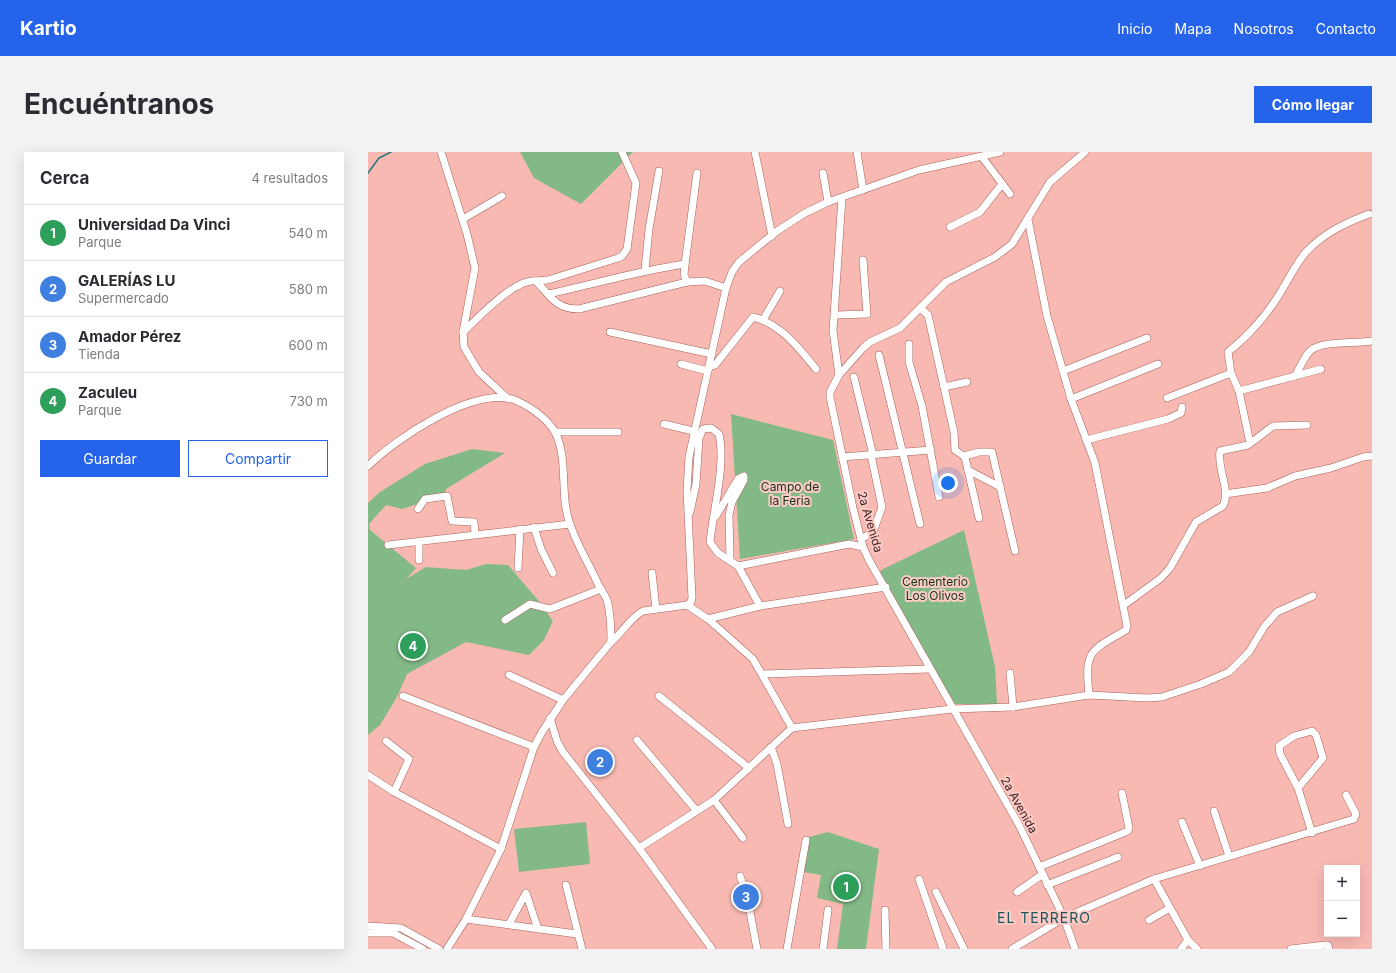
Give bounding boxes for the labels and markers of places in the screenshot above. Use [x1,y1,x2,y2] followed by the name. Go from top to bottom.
[400,631,426,661] pin: 4
[587,747,613,777] pin: 2
[833,872,859,902] pin: 1
[733,882,759,912] pin: 3

